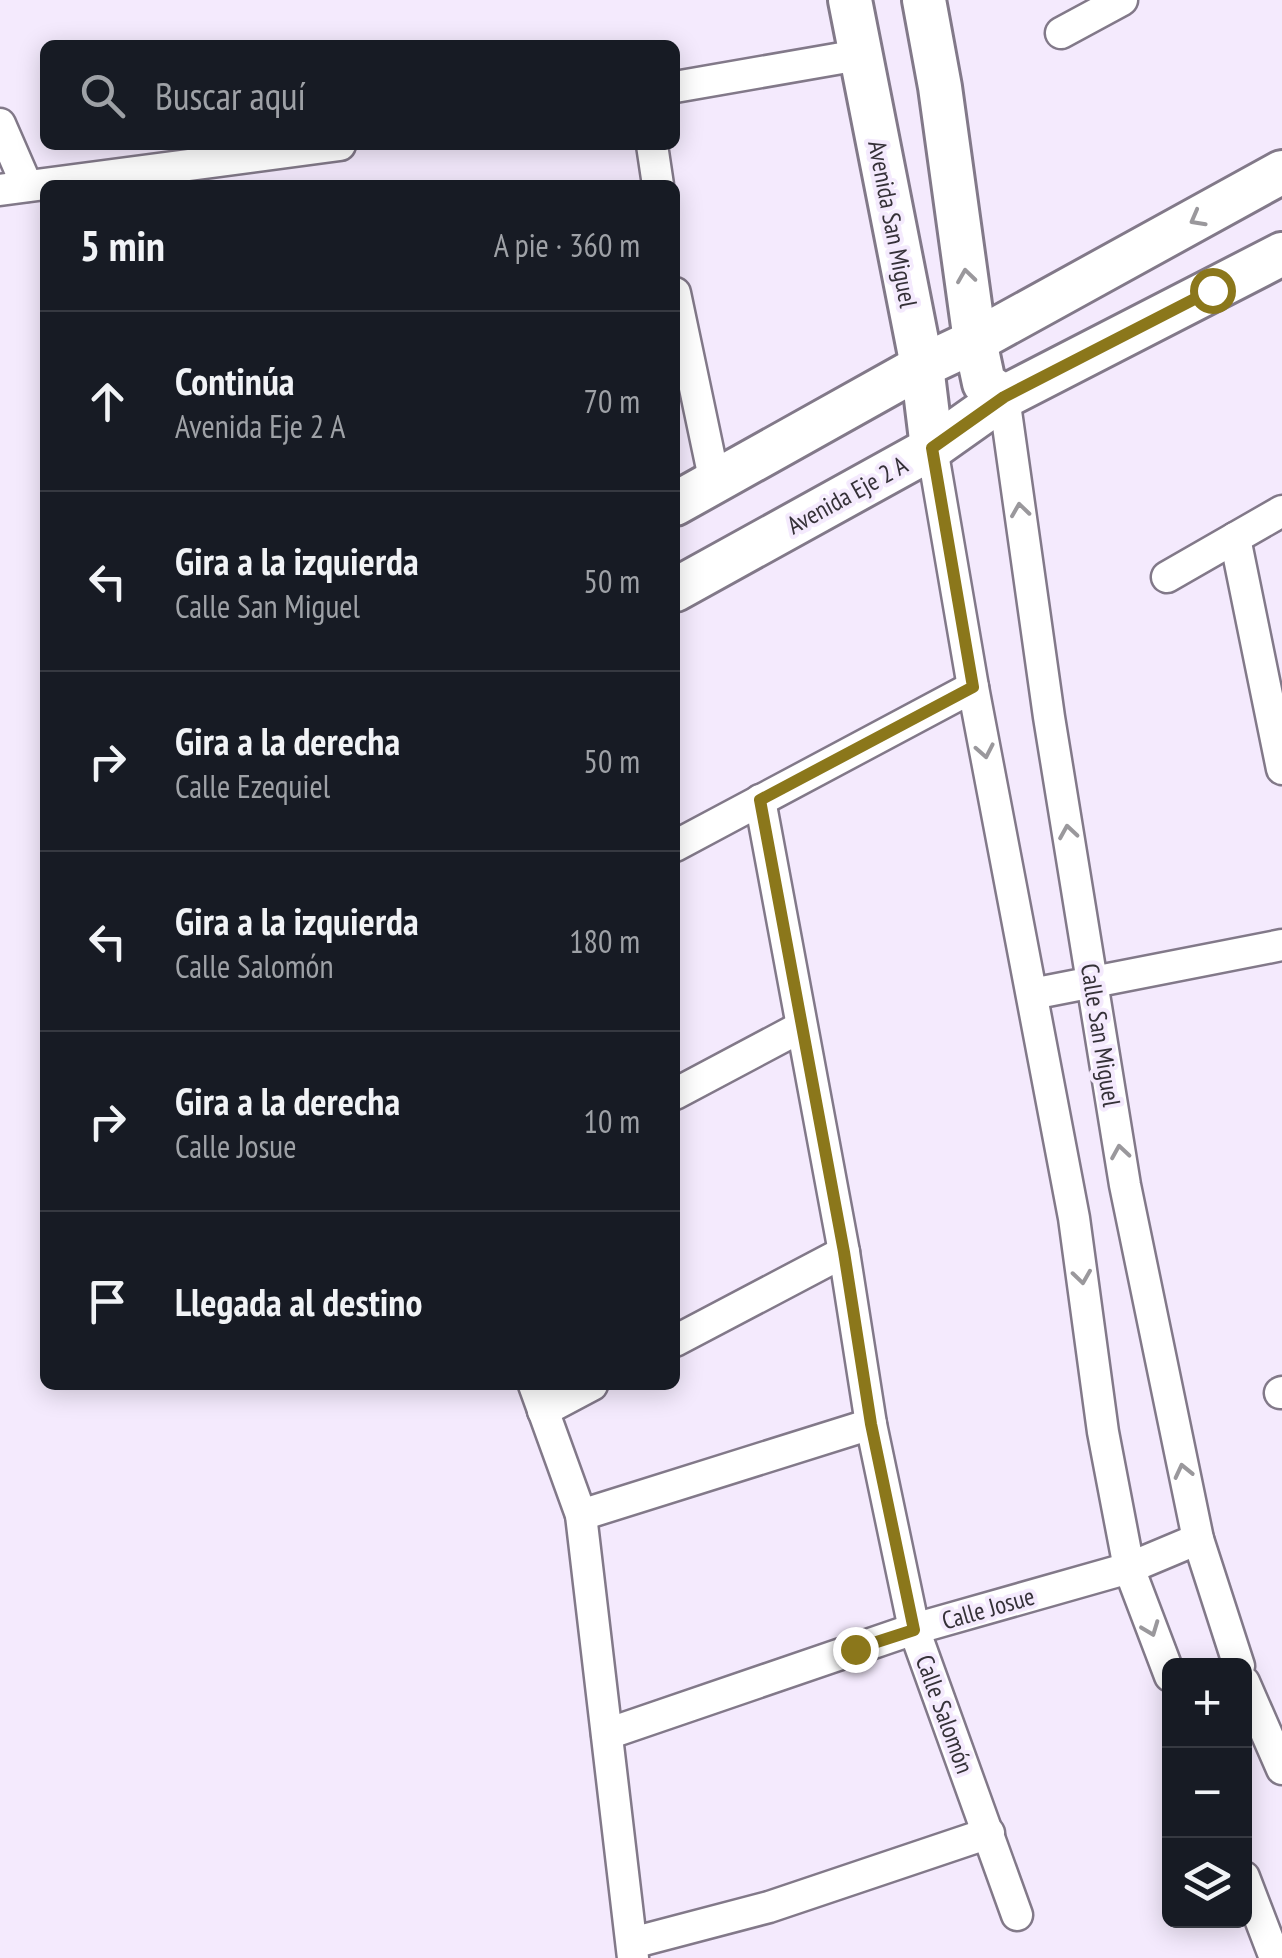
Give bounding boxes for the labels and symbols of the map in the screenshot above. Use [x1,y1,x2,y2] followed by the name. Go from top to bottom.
[861,138,925,311] street label: Avenida San Miguel
[1189,207,1207,227] one-way arrow
[956,268,977,284] one-way arrow
[1190,268,1236,314] route start
[781,449,913,541] street label: Avenida Eje 2 A
[1011,502,1032,518] one-way arrow
[974,742,995,759] one-way arrow
[1058,823,1079,840] one-way arrow
[1074,961,1128,1109] street label: Calle San Miguel
[1110,1144,1131,1161] one-way arrow
[1071,1269,1092,1285] one-way arrow
[1174,1463,1195,1480] one-way arrow
[938,1580,1038,1636] street label: Calle Josue
[1140,1619,1160,1636] one-way arrow
[833,1627,879,1673] route end
[909,1650,981,1778] street label: Calle Salomón

